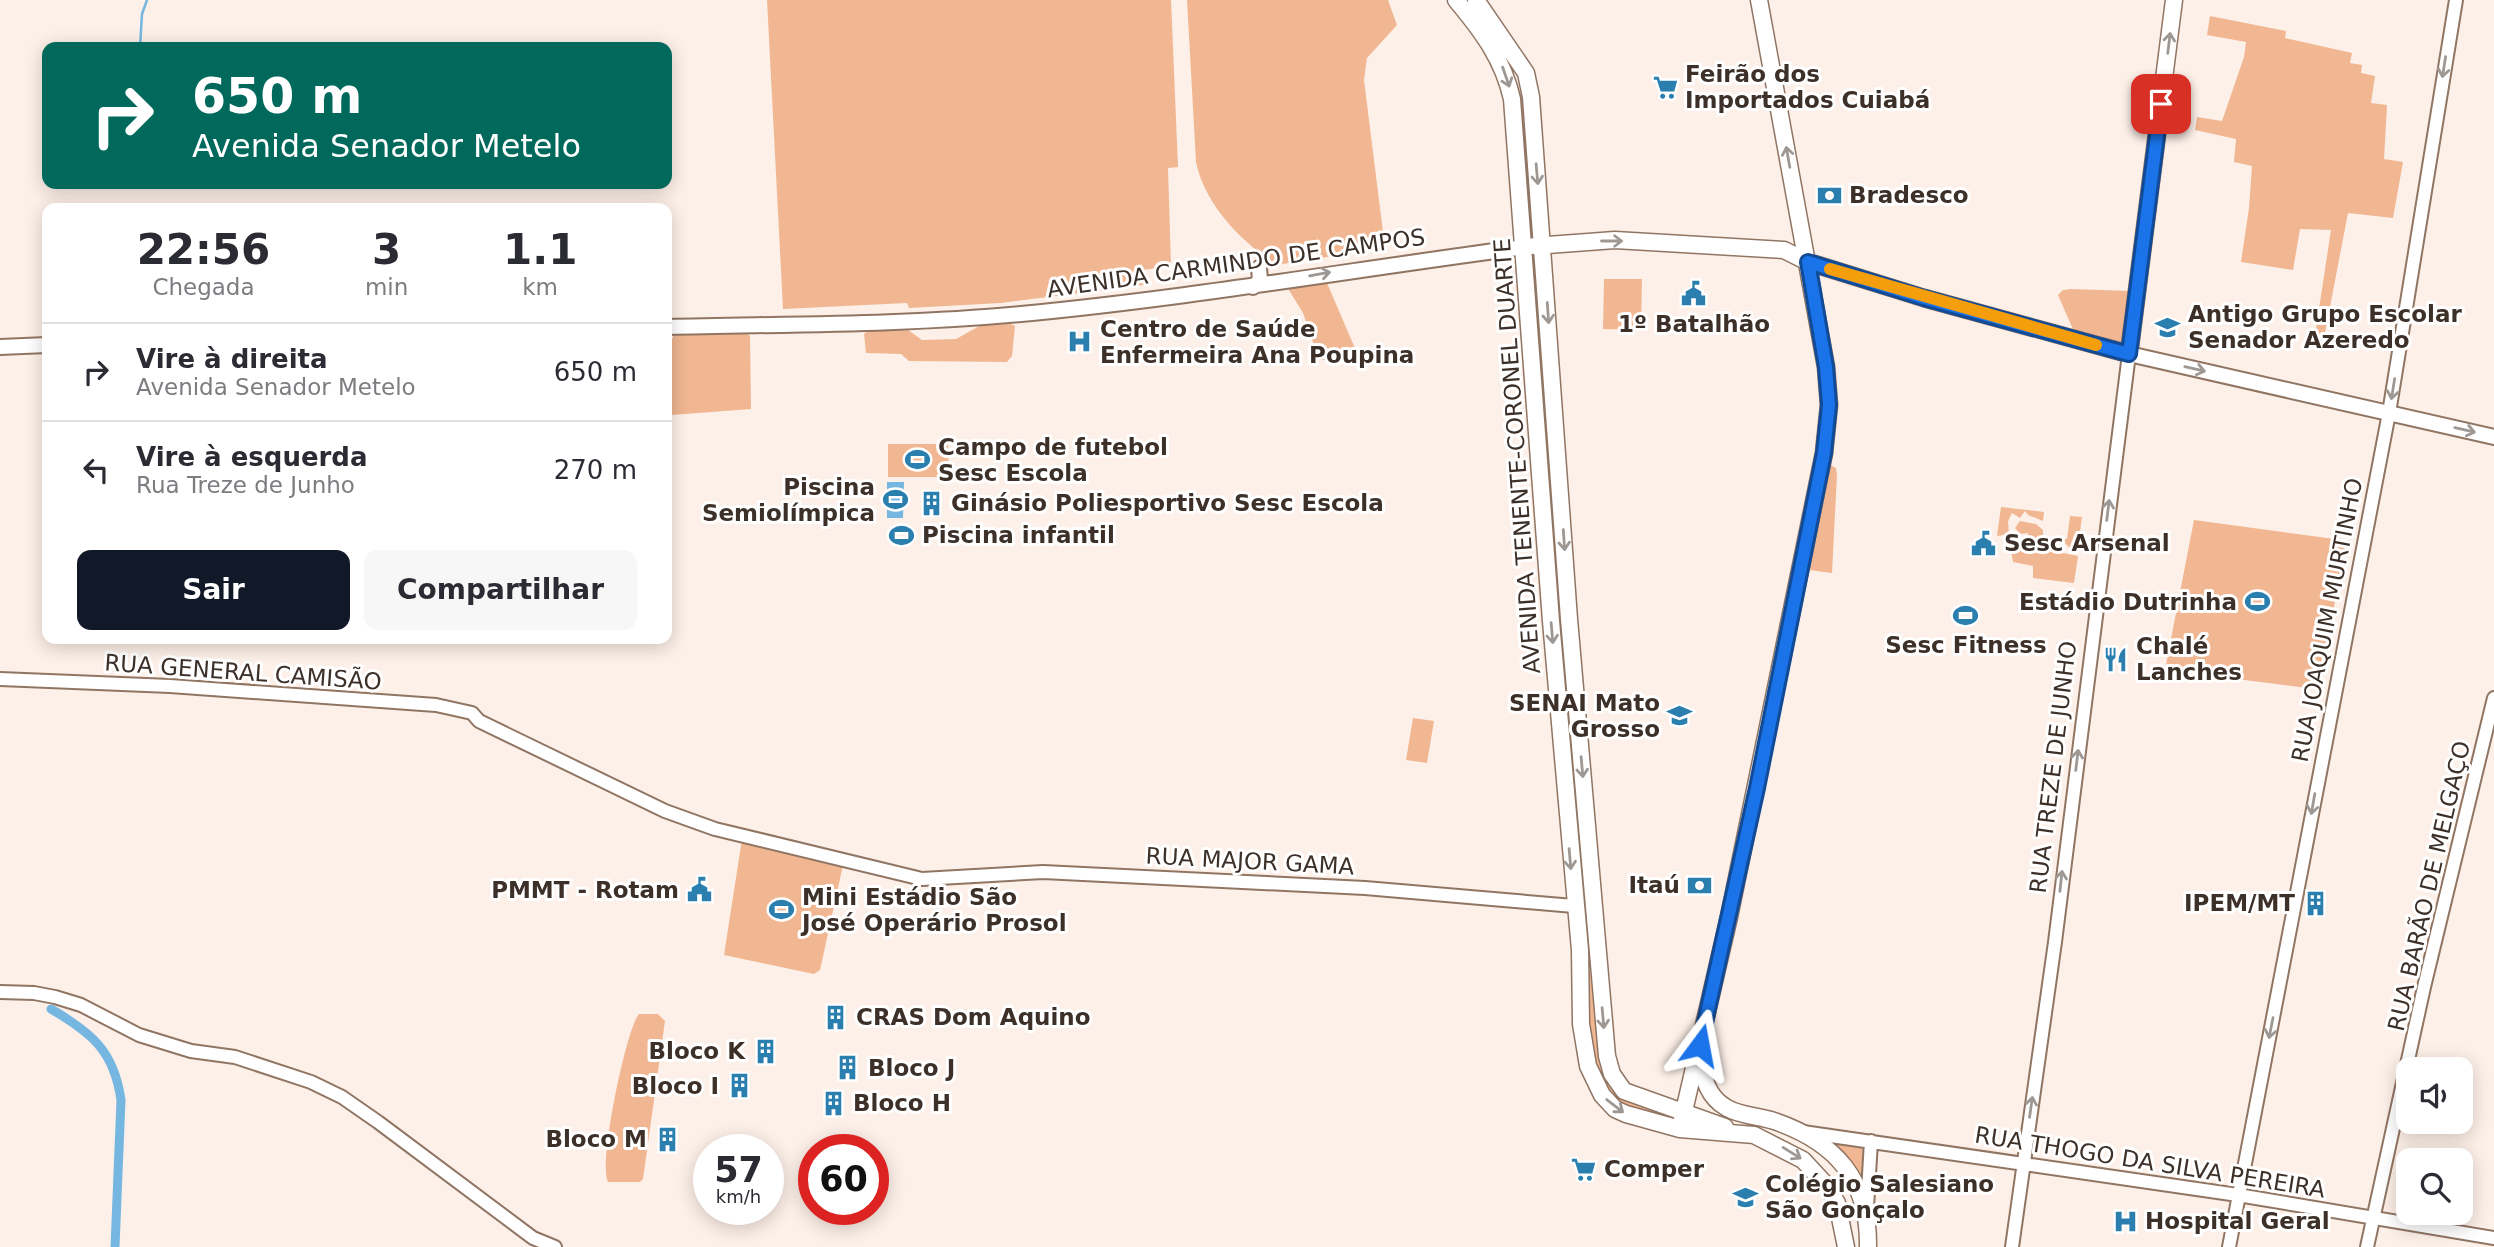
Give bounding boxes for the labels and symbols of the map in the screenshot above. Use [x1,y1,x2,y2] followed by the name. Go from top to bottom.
[2163,32,2176,55] one-way arrow
[2437,55,2450,78] one-way arrow
[1685,61,1930,113] place label: Feirão dos Importados Cuiabá
[1501,66,1513,88] one-way arrow
[1651,73,1679,101] supermarket icon: Feirão dos Importados Cuiabá
[2131,74,2191,134] pin
[1780,146,1794,169] one-way arrow
[1531,163,1544,185] one-way arrow
[1815,181,1843,209] bank icon: Bradesco
[1849,182,1969,208] place label: Bradesco
[1045,224,1427,302] street label: AVENIDA CARMINDO DE CAMPOS
[1600,234,1623,248] one-way arrow
[1489,237,1545,675] street label: AVENIDA TENENTE-CORONEL DUARTE
[1308,267,1331,281] one-way arrow
[1680,280,1708,308] public building icon: 1º Batalhão
[1542,301,1555,324] one-way arrow
[2188,301,2462,353] place label: Antigo Grupo Escolar Senador Azeredo
[1618,311,1770,337] place label: 1º Batalhão
[2154,313,2182,341] school or university icon: Antigo Grupo Escolar Senador Azeredo
[1100,316,1414,368] place label: Centro de Saúde Enfermeira Ana Poupina
[1066,328,1094,356] hospital icon: Centro de Saúde Enfermeira Ana Poupina
[2183,362,2206,376] one-way arrow
[2386,377,2399,400] one-way arrow
[2453,424,2476,437] one-way arrow
[938,434,1168,486] place label: Campo de futebol Sesc Escola
[904,446,932,474] sports icon: Campo de futebol Sesc Escola
[702,474,875,526] place label: Piscina Semiolímpica
[2287,476,2367,764] street label: RUA JOAQUIM MURTINHO
[881,486,909,514] sports icon: Piscina Semiolímpica
[917,489,945,517] building icon: Ginásio Poliesportivo Sesc Escola
[951,490,1384,516] place label: Ginásio Poliesportivo Sesc Escola
[2101,499,2114,522] one-way arrow
[888,521,916,549] sports icon: Piscina infantil
[922,522,1115,548] place label: Piscina infantil
[1558,528,1571,551] one-way arrow
[1970,529,1998,557] public building icon: Sesc Arsenal
[2004,530,2170,556] place label: Sesc Arsenal
[2243,588,2271,616] sports icon: Estádio Dutrinha
[2019,589,2237,615] place label: Estádio Dutrinha
[1952,601,1980,629] sports icon: Sesc Fitness
[1546,621,1559,643] one-way arrow
[1885,632,2047,658] place label: Sesc Fitness
[2136,633,2242,685] place label: Chalé Lanches
[2025,639,2081,895] street label: RUA TREZE DE JUNHO
[2102,645,2130,673] restaurant icon: Chalé Lanches
[104,648,383,695] street label: RUA GENERAL CAMISÃO
[1509,690,1660,742] place label: SENAI Mato Grosso
[1666,702,1694,730] school or university icon: SENAI Mato Grosso
[2382,738,2475,1034] street label: RUA BARÃO DE MELGAÇO
[2070,749,2083,772] one-way arrow
[1576,755,1589,778] one-way arrow
[2305,792,2319,815] one-way arrow
[1145,843,1355,879] street label: RUA MAJOR GAMA
[1564,847,1577,870] one-way arrow
[2055,870,2068,893] one-way arrow
[1686,871,1714,899] bank icon: Itaú
[1629,872,1680,898] place label: Itaú
[685,876,713,904] public building icon: PMMT - Rotam
[491,877,679,903] place label: PMMT - Rotam
[800,884,1067,936] place label: Mini Estádio São José Operário Prosol
[2301,889,2329,917] building icon: IPEM/MT
[2184,890,2295,916] place label: IPEM/MT
[768,896,796,924] sports icon: Mini Estádio São José Operário Prosol
[822,1003,850,1031] building icon: CRAS Dom Aquino
[856,1004,1091,1030] place label: CRAS Dom Aquino
[1597,1006,1610,1029] one-way arrow
[1663,1008,1737,1082] position arrow
[2264,1016,2277,1039] one-way arrow
[751,1037,779,1065] building icon: Bloco K
[649,1038,746,1064] place label: Bloco K
[834,1054,862,1082] building icon: Bloco J
[868,1055,955,1081] place label: Bloco J
[725,1072,753,1100] building icon: Bloco I
[632,1073,719,1099] place label: Bloco I
[819,1089,847,1117] building icon: Bloco H
[853,1090,951,1116] place label: Bloco H
[2025,1096,2038,1118] one-way arrow
[1606,1099,1624,1114] one-way arrow
[1973,1121,2327,1203] street label: RUA THOGO DA SILVA PEREIRA
[653,1125,681,1153] building icon: Bloco M
[545,1126,647,1152] place label: Bloco M
[798,1134,889,1225] speed limit sign: 60
[1782,1147,1802,1161] one-way arrow
[1570,1155,1598,1183] supermarket icon: Comper
[1604,1156,1705,1182] place label: Comper
[1765,1171,1994,1223] place label: Colégio Salesiano São Gonçalo
[1731,1183,1759,1211] school or university icon: Colégio Salesiano São Gonçalo
[2111,1207,2139,1235] hospital icon: Hospital Geral
[2145,1208,2330,1234] place label: Hospital Geral

